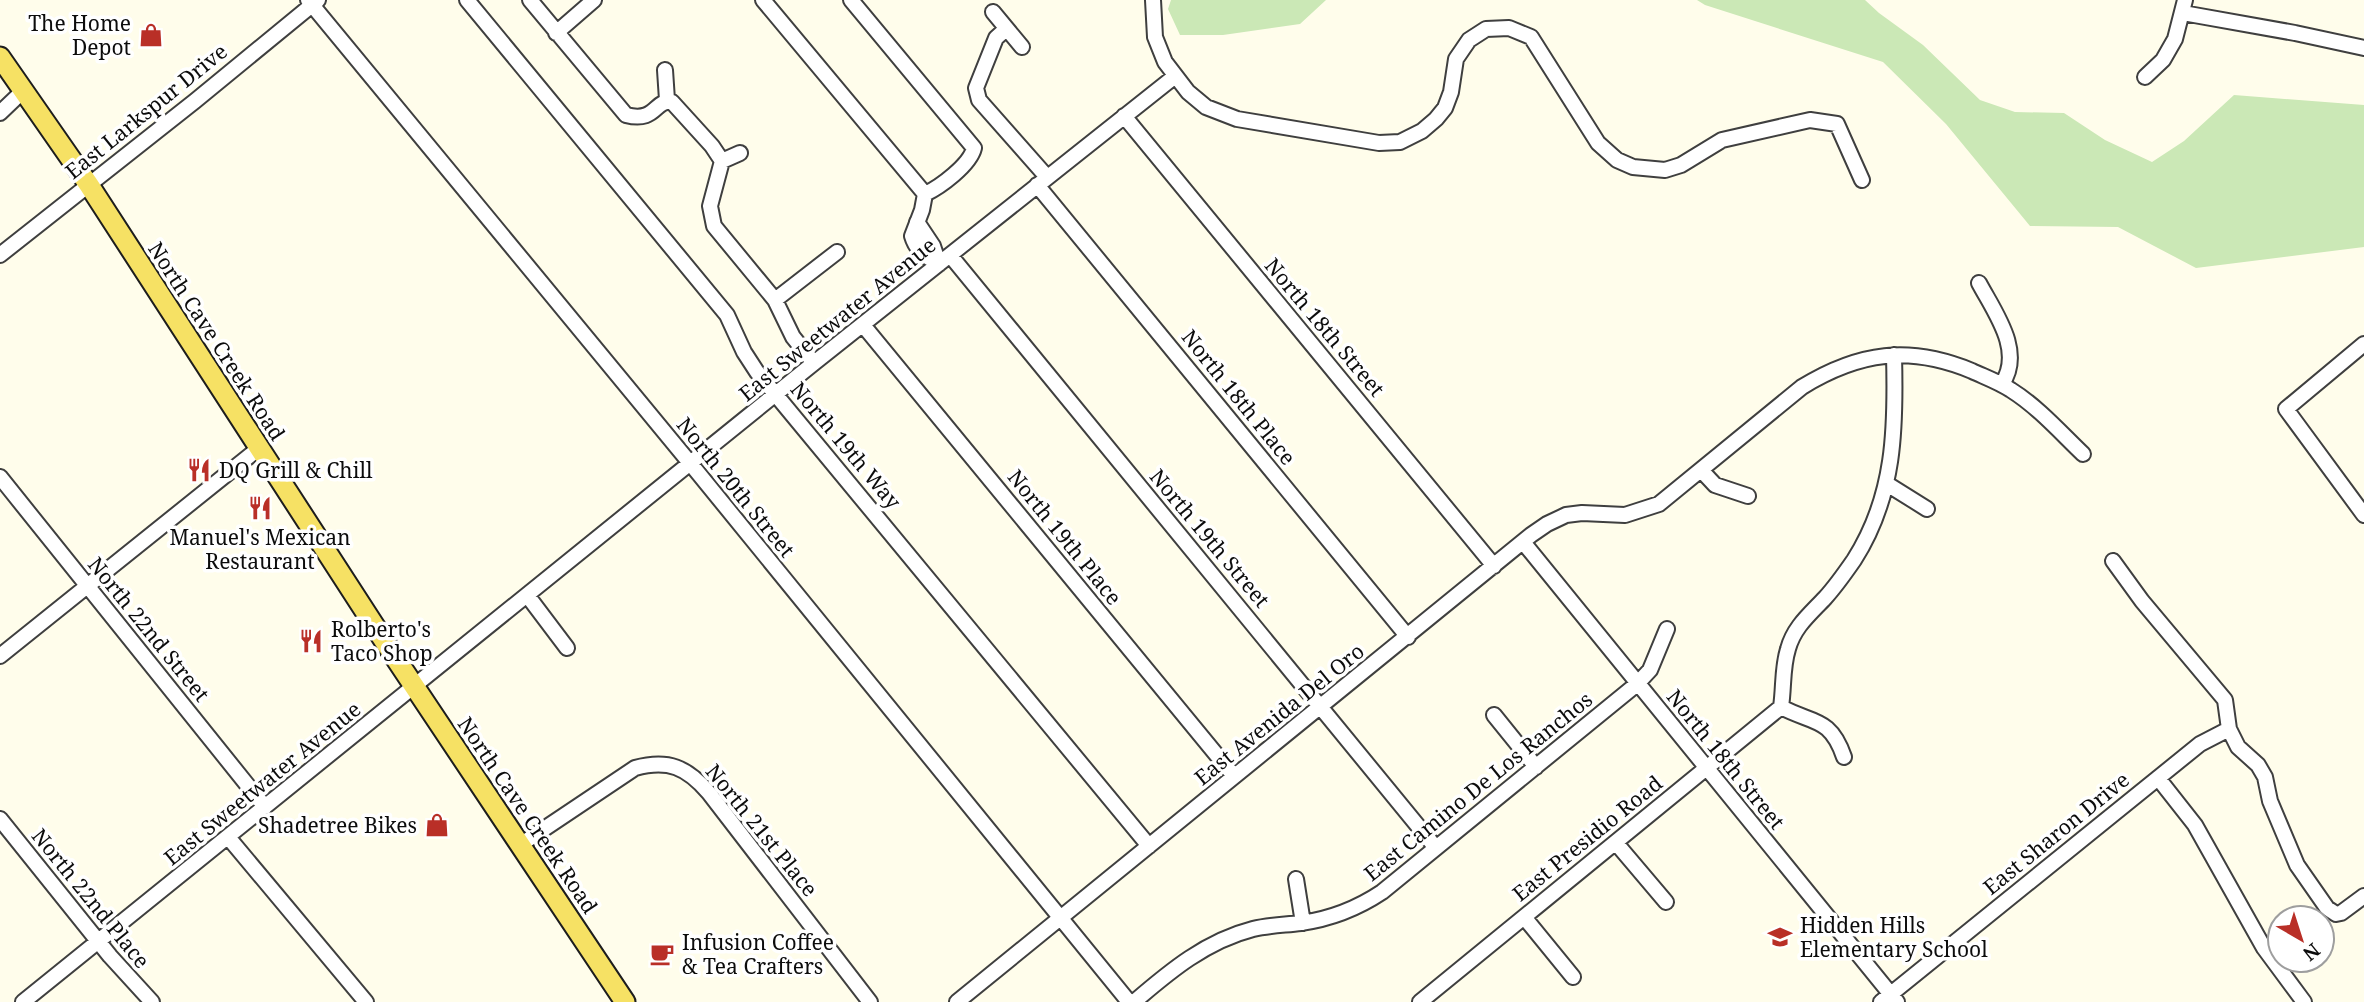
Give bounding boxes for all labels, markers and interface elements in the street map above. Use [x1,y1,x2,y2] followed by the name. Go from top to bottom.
[28,9,131,61] place label: The Home Depot
[137,21,165,49] shop icon: The Home Depot
[59,37,233,185] street label: East Larkspur Drive
[733,231,941,407] street label: East Sweetwater Avenue
[142,236,292,446] street label: North Cave Creek Road
[1259,252,1391,402] street label: North 18th Street
[1176,324,1302,470] street label: North 18th Place
[785,376,907,514] street label: North 19th Way
[671,411,801,563] street label: North 20th Street
[185,456,213,484] restaurant icon: DQ Grill & Chill
[219,456,373,484] place label: DQ Grill & Chill
[1144,463,1276,613] street label: North 19th Street
[1002,464,1128,610] street label: North 19th Place
[246,494,274,522] restaurant icon: Manuel's Mexican Restaurant
[169,523,351,575] place label: Manuel's Mexican Restaurant
[82,551,216,707] street label: North 22nd Street
[331,615,433,667] place label: Rolberto's Taco Shop
[297,627,325,655] restaurant icon: Rolberto's Taco Shop
[1188,637,1370,791] street label: East Avenida Del Oro
[1661,683,1791,835] street label: North 18th Street
[1358,685,1598,887] street label: East Camino De Los Ranchos
[158,695,366,871] street label: East Sweetwater Avenue
[452,711,604,919] street label: North Cave Creek Road
[700,758,824,902] street label: North 21st Place
[1977,765,2135,901] street label: East Sharon Drive
[1506,769,1668,907] street label: East Presidio Road
[258,811,417,839] place label: Shadetree Bikes
[423,811,451,839] shop icon: Shadetree Bikes
[26,822,156,974] street label: North 22nd Place
[2266,904,2336,974] north arrow
[1800,911,1988,963] place label: Hidden Hills Elementary School
[1766,923,1794,951] school or university icon: Hidden Hills Elementary School
[682,928,834,980] place label: Infusion Coffee & Tea Crafters
[2298,937,2326,967] text: N
[648,940,676,968] cafe icon: Infusion Coffee & Tea Crafters

